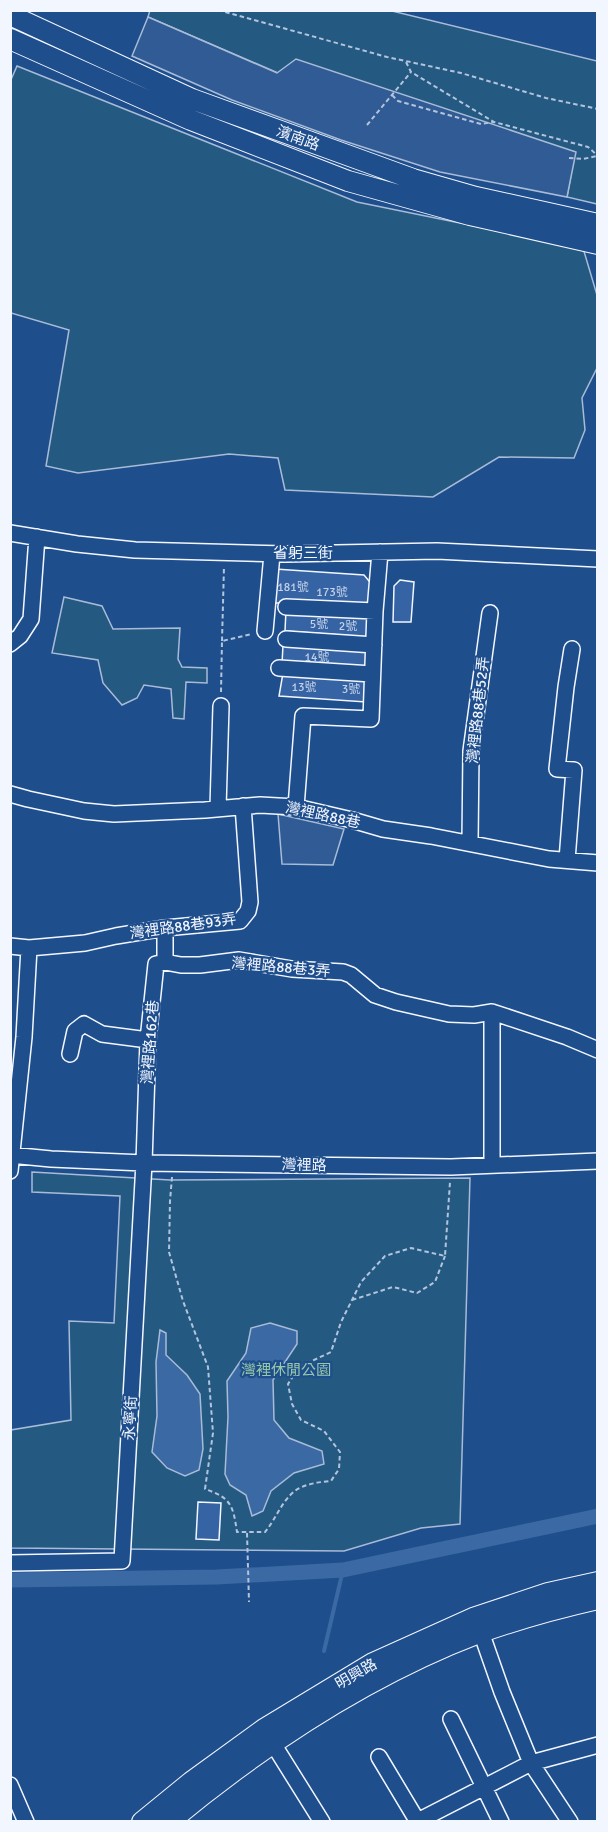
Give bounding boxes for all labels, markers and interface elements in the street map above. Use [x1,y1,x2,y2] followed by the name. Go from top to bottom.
[274,122,322,154] street label: 濱南路
[273,544,333,562] street label: 省躬三街
[277,580,309,595] house number: 181號
[316,585,348,600] house number: 173號
[310,617,328,632] house number: 5號
[339,619,357,634] house number: 2號
[305,650,329,665] house number: 14號
[463,656,493,764] street label: 灣裡路88巷52弄
[292,680,316,695] house number: 13號
[342,682,360,697] house number: 3號
[284,798,362,832] street label: 灣裡路88巷
[129,910,237,942] street label: 灣裡路88巷93弄
[231,954,331,980] street label: 灣裡路88巷3弄
[138,999,162,1085] street label: 灣裡路162巷
[281,1156,327,1174] street label: 灣裡路
[241,1361,331,1379] park label: 灣裡休閒公園
[120,1395,140,1441] street label: 永寧街
[332,1655,380,1693] street label: 明興路

